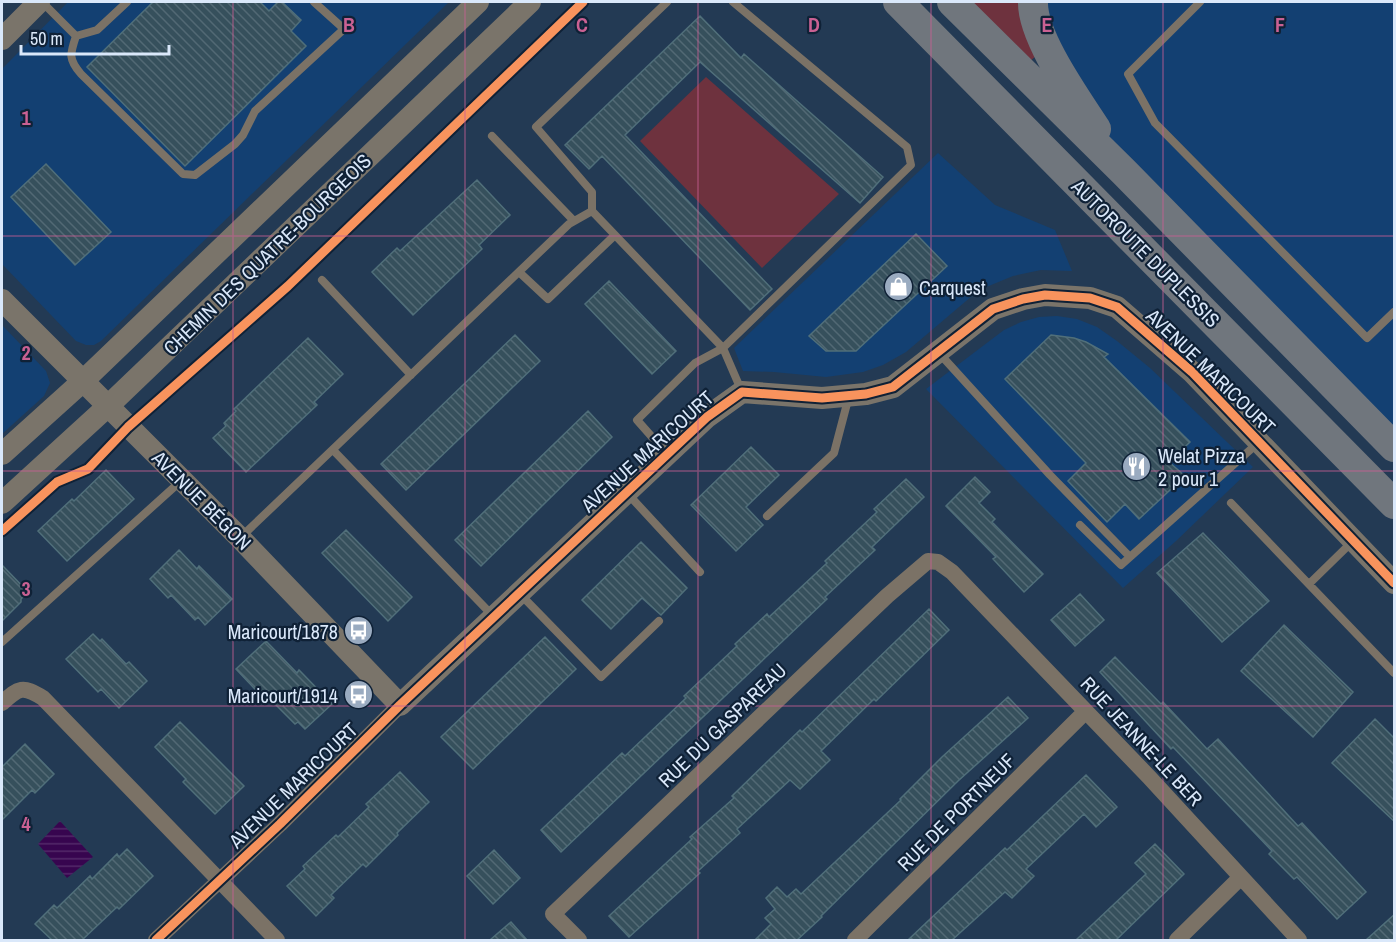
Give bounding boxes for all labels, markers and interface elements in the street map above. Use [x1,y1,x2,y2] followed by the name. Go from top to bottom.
[343,11,355,38] text: B
[576,11,588,38] text: C
[808,11,820,38] text: D
[1042,11,1053,38] text: E
[1275,11,1285,38] text: F
[21,18,170,56] scale bar
[30,26,63,51] text: 50 m
[21,104,31,131] text: 1
[157,147,377,361] street label: CHEMIN DES QUATRE-BOURGEOIS
[1065,172,1226,333] street label: AUTOROUTE DUPLESSIS
[882,271,914,303] shop icon: Carquest
[919,274,986,301] place label: Carquest
[1140,302,1281,440] street label: AVENUE MARICOURT
[21,339,31,366] text: 2
[574,384,719,519] street label: AVENUE MARICOURT
[1158,442,1245,492] place label: Welat Pizza 2 pour 1
[146,444,258,556] street label: AVENUE BÉGON
[1121,451,1153,483] restaurant icon: Welat Pizza 2 pour 1
[21,575,31,602] text: 3
[343,615,375,647] bus stop icon: Maricourt/1878
[228,618,338,645] place label: Maricourt/1878
[652,657,792,793] street label: RUE DU GASPAREAU
[1075,670,1209,812] street label: RUE JEANNE-LE BER
[343,679,375,711] bus stop icon: Maricourt/1914
[228,682,338,709] place label: Maricourt/1914
[222,716,363,854] street label: AVENUE MARICOURT
[891,747,1021,877] street label: RUE DE PORTNEUF
[21,810,31,837] text: 4

